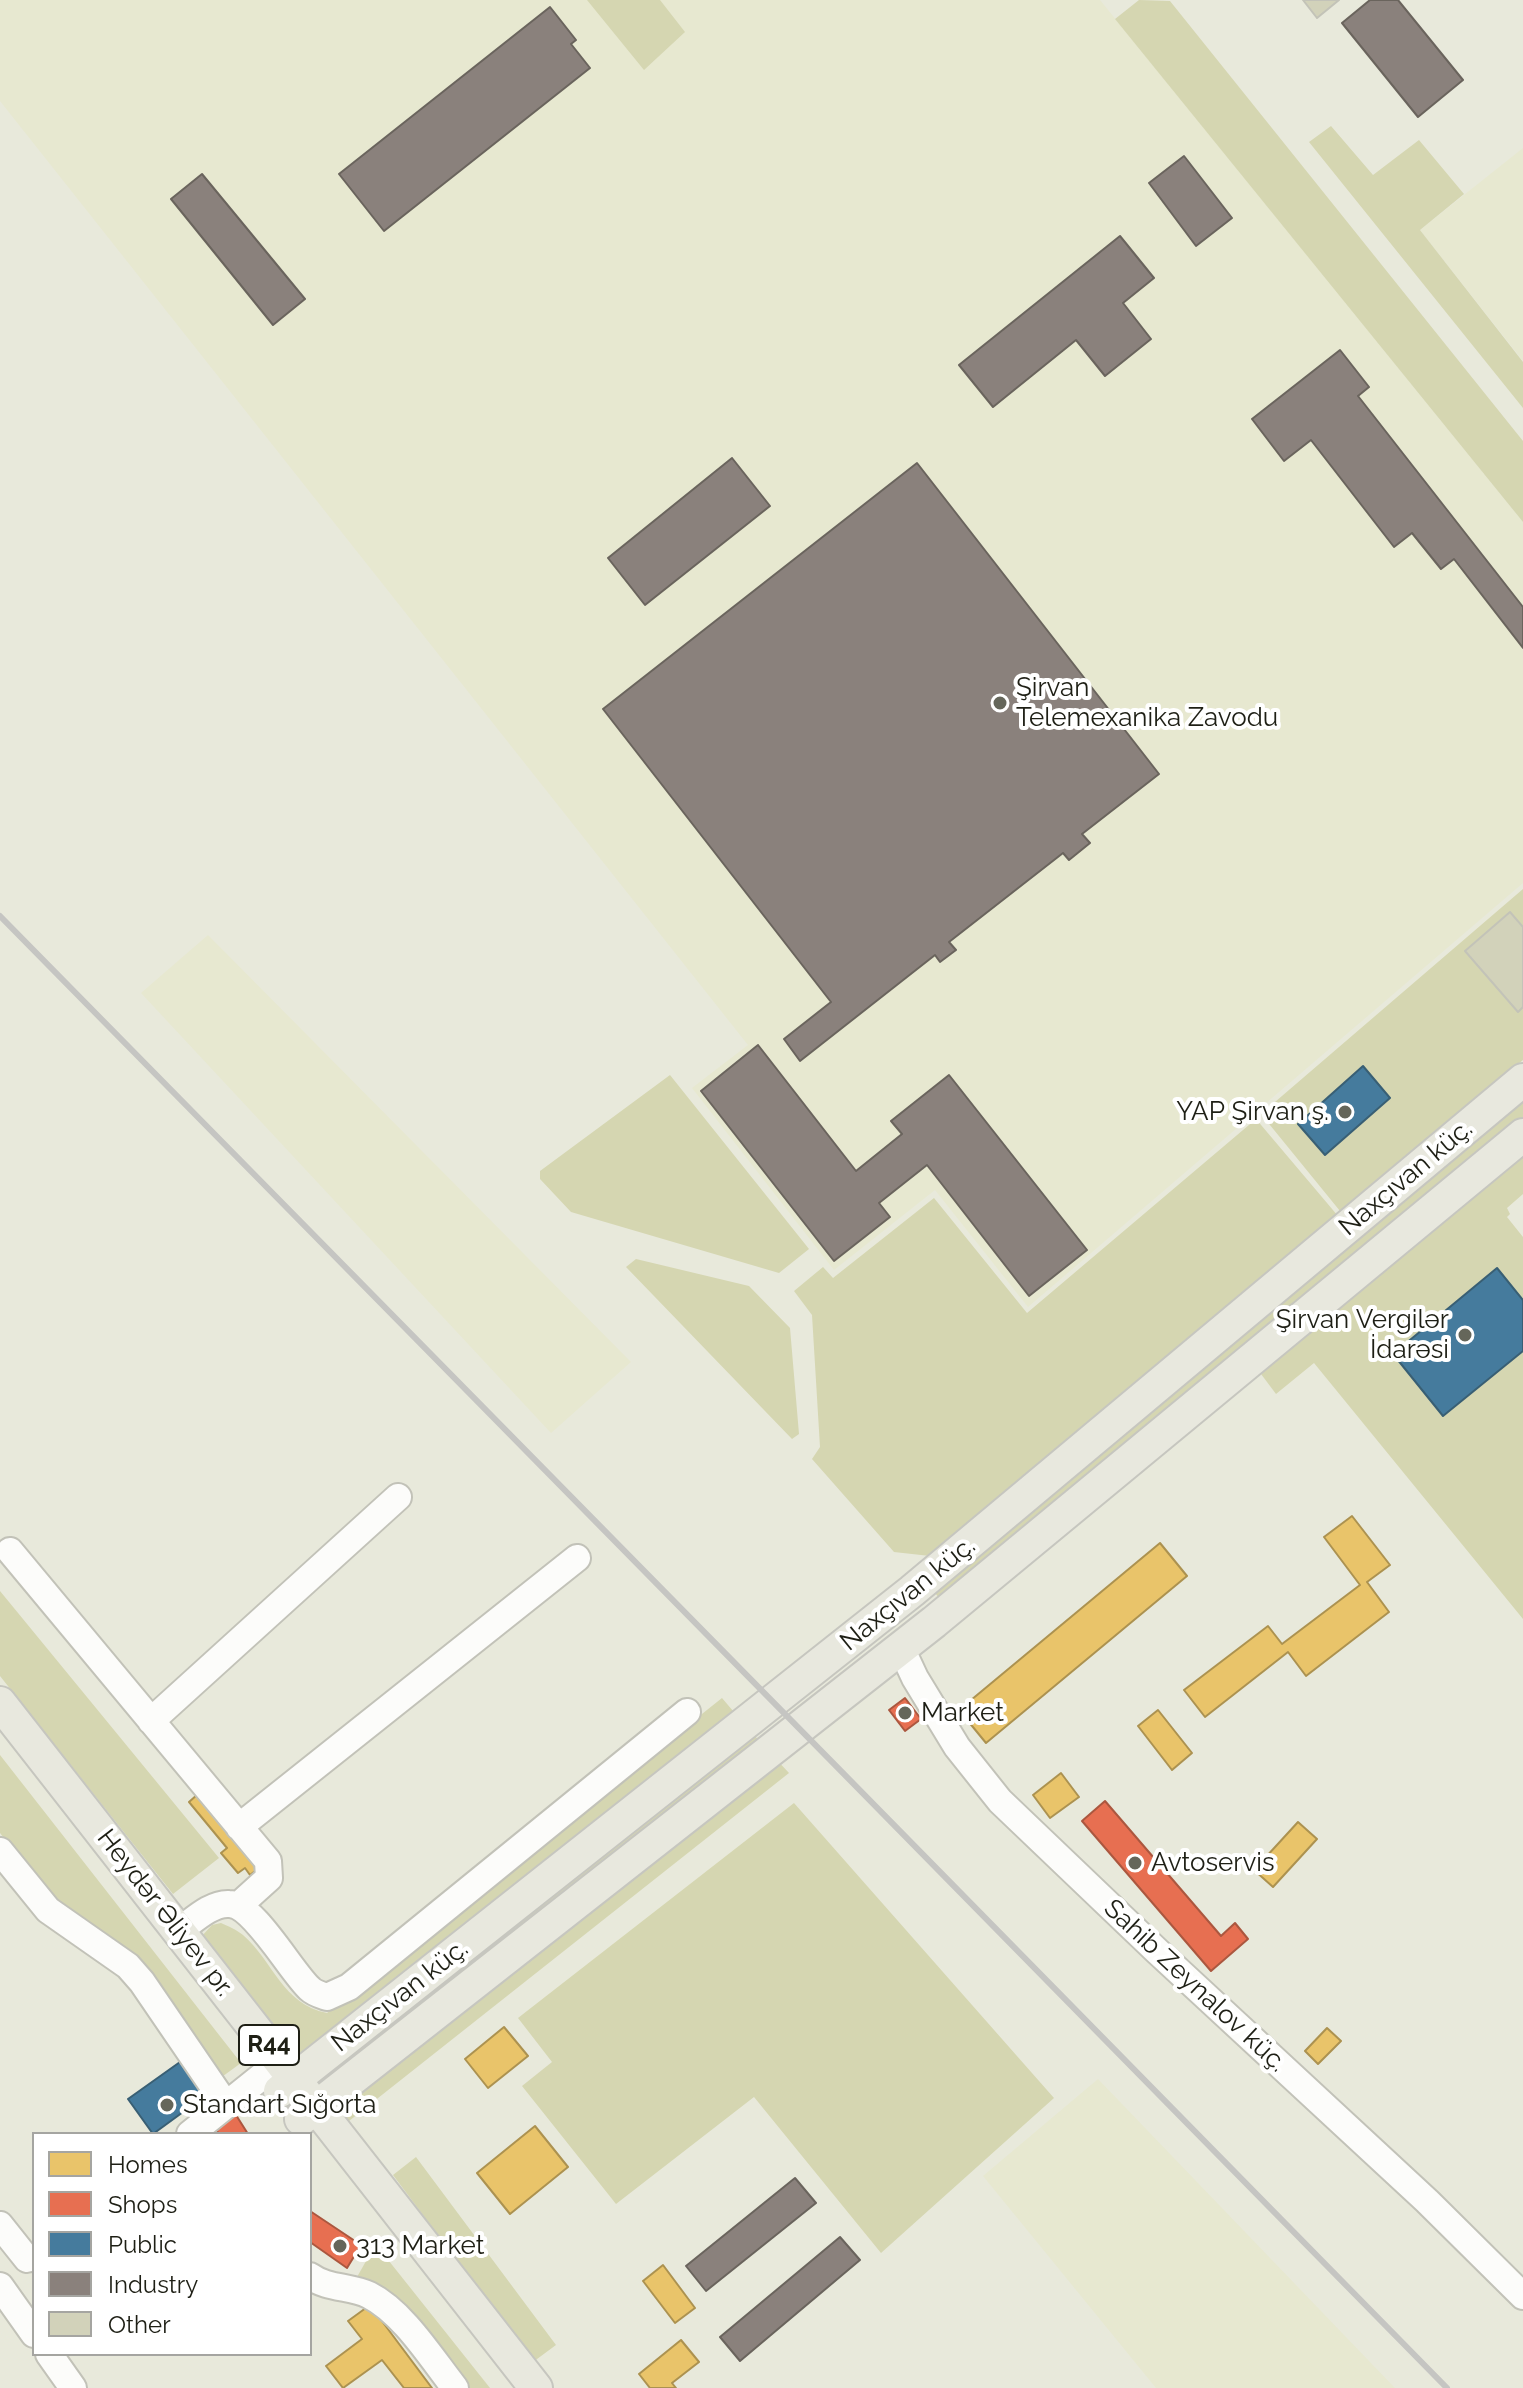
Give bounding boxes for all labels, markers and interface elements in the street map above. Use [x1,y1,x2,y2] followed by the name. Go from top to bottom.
[1016,672,1278,734] place label: Şirvan Telemexanika Zavodu
[991,694,1009,712] marker: Şirvan Telemexanika Zavodu
[1176,1096,1329,1128] place label: YAP Şirvan ş.
[1336,1103,1354,1121] marker: YAP Şirvan ş.
[1333,1113,1479,1243] street label: Naxçıvan küç.
[1276,1304,1449,1366] place label: Şirvan Vergilər İdarəsi
[1456,1326,1474,1344] marker: Şirvan Vergilər İdarəsi
[834,1530,982,1658] street label: Naxçıvan küç.
[921,1697,1004,1729] place label: Market
[896,1704,914,1722] marker: Market
[90,1823,240,2003] street label: Heydər Əliyev pr.
[1151,1847,1275,1879] place label: Avtoservis
[1126,1854,1144,1872] marker: Avtoservis
[1097,1893,1293,2079] street label: Sahib Zeynalov küç.
[326,1933,474,2059] street label: Naxçıvan küç.
[239,2025,299,2065] road number: R44
[183,2089,376,2121] place label: Standart Sığorta
[158,2096,176,2114] marker: Standart Sığorta
[32,2132,312,2356] legend
[108,2150,188,2179] text: Homes
[108,2190,177,2219] text: Shops
[108,2230,177,2259] text: Public
[356,2230,484,2262] place label: 313 Market
[331,2237,349,2255] marker: 313 Market
[108,2270,198,2299] text: Industry
[108,2310,171,2339] text: Other

